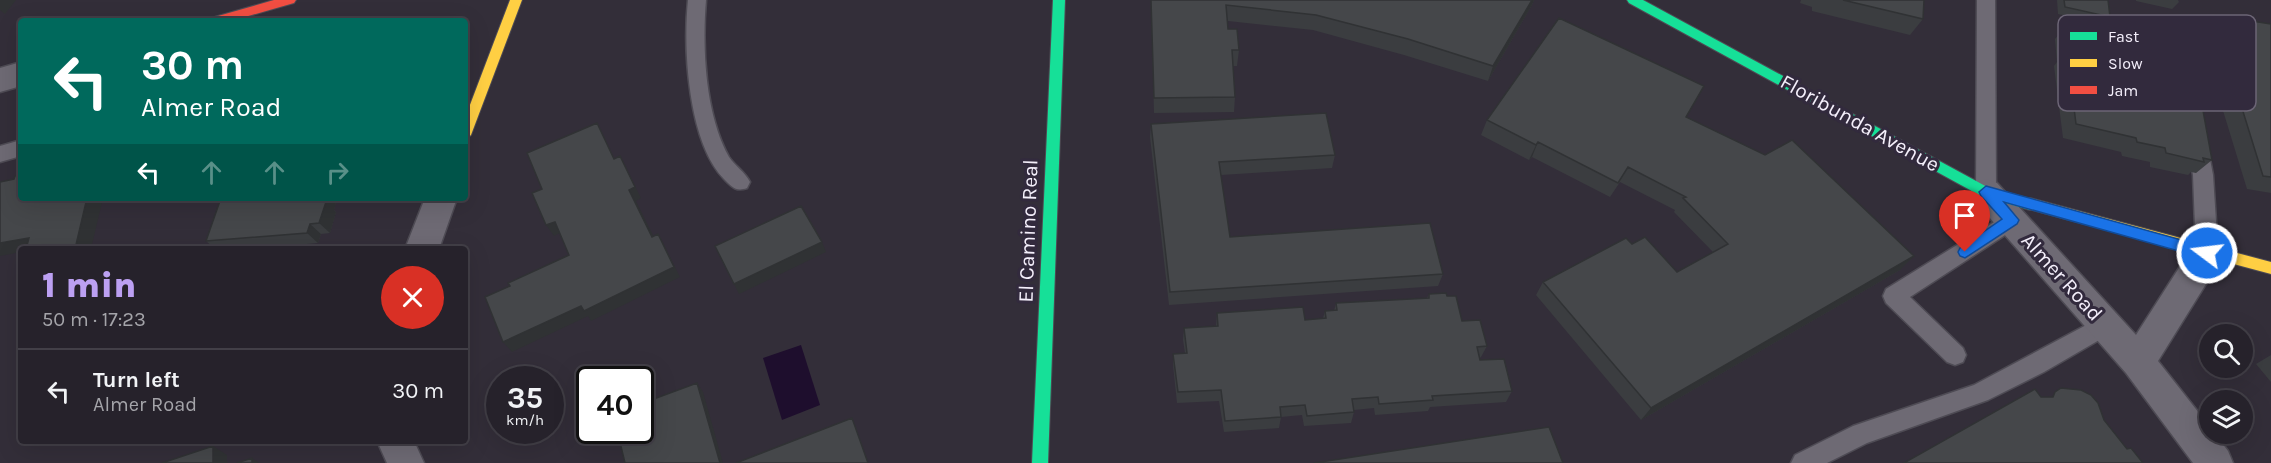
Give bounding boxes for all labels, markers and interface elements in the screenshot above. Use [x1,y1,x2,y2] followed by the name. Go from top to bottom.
[2058,15,2256,111] legend
[2108,27,2139,46] text: Fast
[141,40,244,90] text: 30 m
[42,42,120,120] icon: left
[2108,54,2143,73] text: Slow
[1776,69,1944,177] street label: Floribunda Avenue
[2108,81,2138,100] text: Jam
[141,91,282,123] text: Almer Road
[132,156,165,189] icon: left
[195,156,228,189] icon: ahead
[258,156,291,189] icon: ahead
[321,156,354,189] icon: right
[1014,159,1042,303] street label: El Camino Real
[1939,190,1990,252] pin
[1948,199,1981,232] icon: arrive
[2175,221,2239,285] position arrow
[2017,228,2107,326] street label: Almer Road
[42,264,136,306] text: 1 min
[381,266,444,329] button: close
[42,308,146,331] text: 50 m · 17:23
[2199,324,2253,444] map controls
[2199,324,2253,378] button: search
[576,366,654,444] speed limit sign: 40
[93,367,180,393] text: Turn left
[42,375,75,408] icon: left
[392,378,444,404] text: 30 m
[507,380,543,416] text: 35
[2199,390,2253,444] button: layers
[93,393,197,416] text: Almer Road
[506,411,544,429] text: km/h

